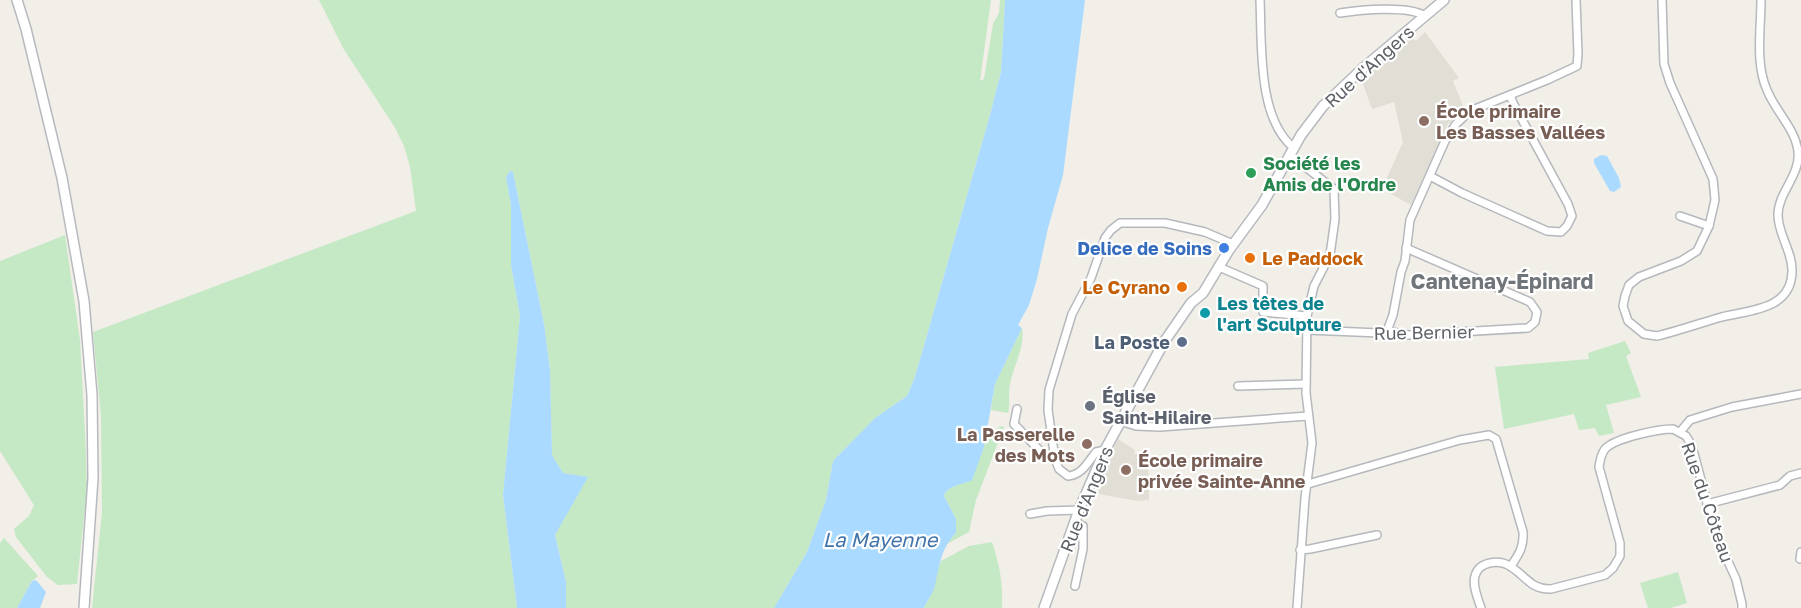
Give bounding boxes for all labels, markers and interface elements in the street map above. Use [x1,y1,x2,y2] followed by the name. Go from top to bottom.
[1320,20,1418,112] street label: Rue d'Angers
[1436,100,1605,143] place label: École primaire Les Basses Vallées
[1417,114,1431,128] marker: École primaire Les Basses Vallées
[1263,152,1396,195] place label: Société les Amis de l'Ordre
[1244,166,1258,180] marker: Société les Amis de l'Ordre
[1077,237,1212,259] place label: Delice de Soins
[1217,241,1231,255] marker: Delice de Soins
[1262,247,1364,269] place label: Le Paddock
[1243,251,1257,265] marker: Le Paddock
[1411,268,1593,294] district label: Cantenay-Épinard
[1082,276,1170,298] place label: Le Cyrano
[1175,280,1189,294] marker: Le Cyrano
[1217,292,1342,335] place label: Les têtes de l'art Sculpture
[1198,306,1212,320] marker: Les têtes de l'art Sculpture
[1374,320,1474,344] street label: Rue Bernier
[1094,331,1170,353] place label: La Poste
[1175,335,1189,349] marker: La Poste
[1102,385,1212,428] place label: Église Saint-Hilaire
[1083,399,1097,413] marker: Église Saint-Hilaire
[957,423,1075,466] place label: La Passerelle des Mots
[1080,437,1094,451] marker: La Passerelle des Mots
[1677,439,1739,565] street label: Rue du Côteau
[1055,443,1117,555] street label: Rue d'Angers
[1138,449,1306,492] place label: École primaire privée Sainte-Anne
[1119,463,1133,477] marker: École primaire privée Sainte-Anne
[823,527,939,552] water label: La Mayenne

